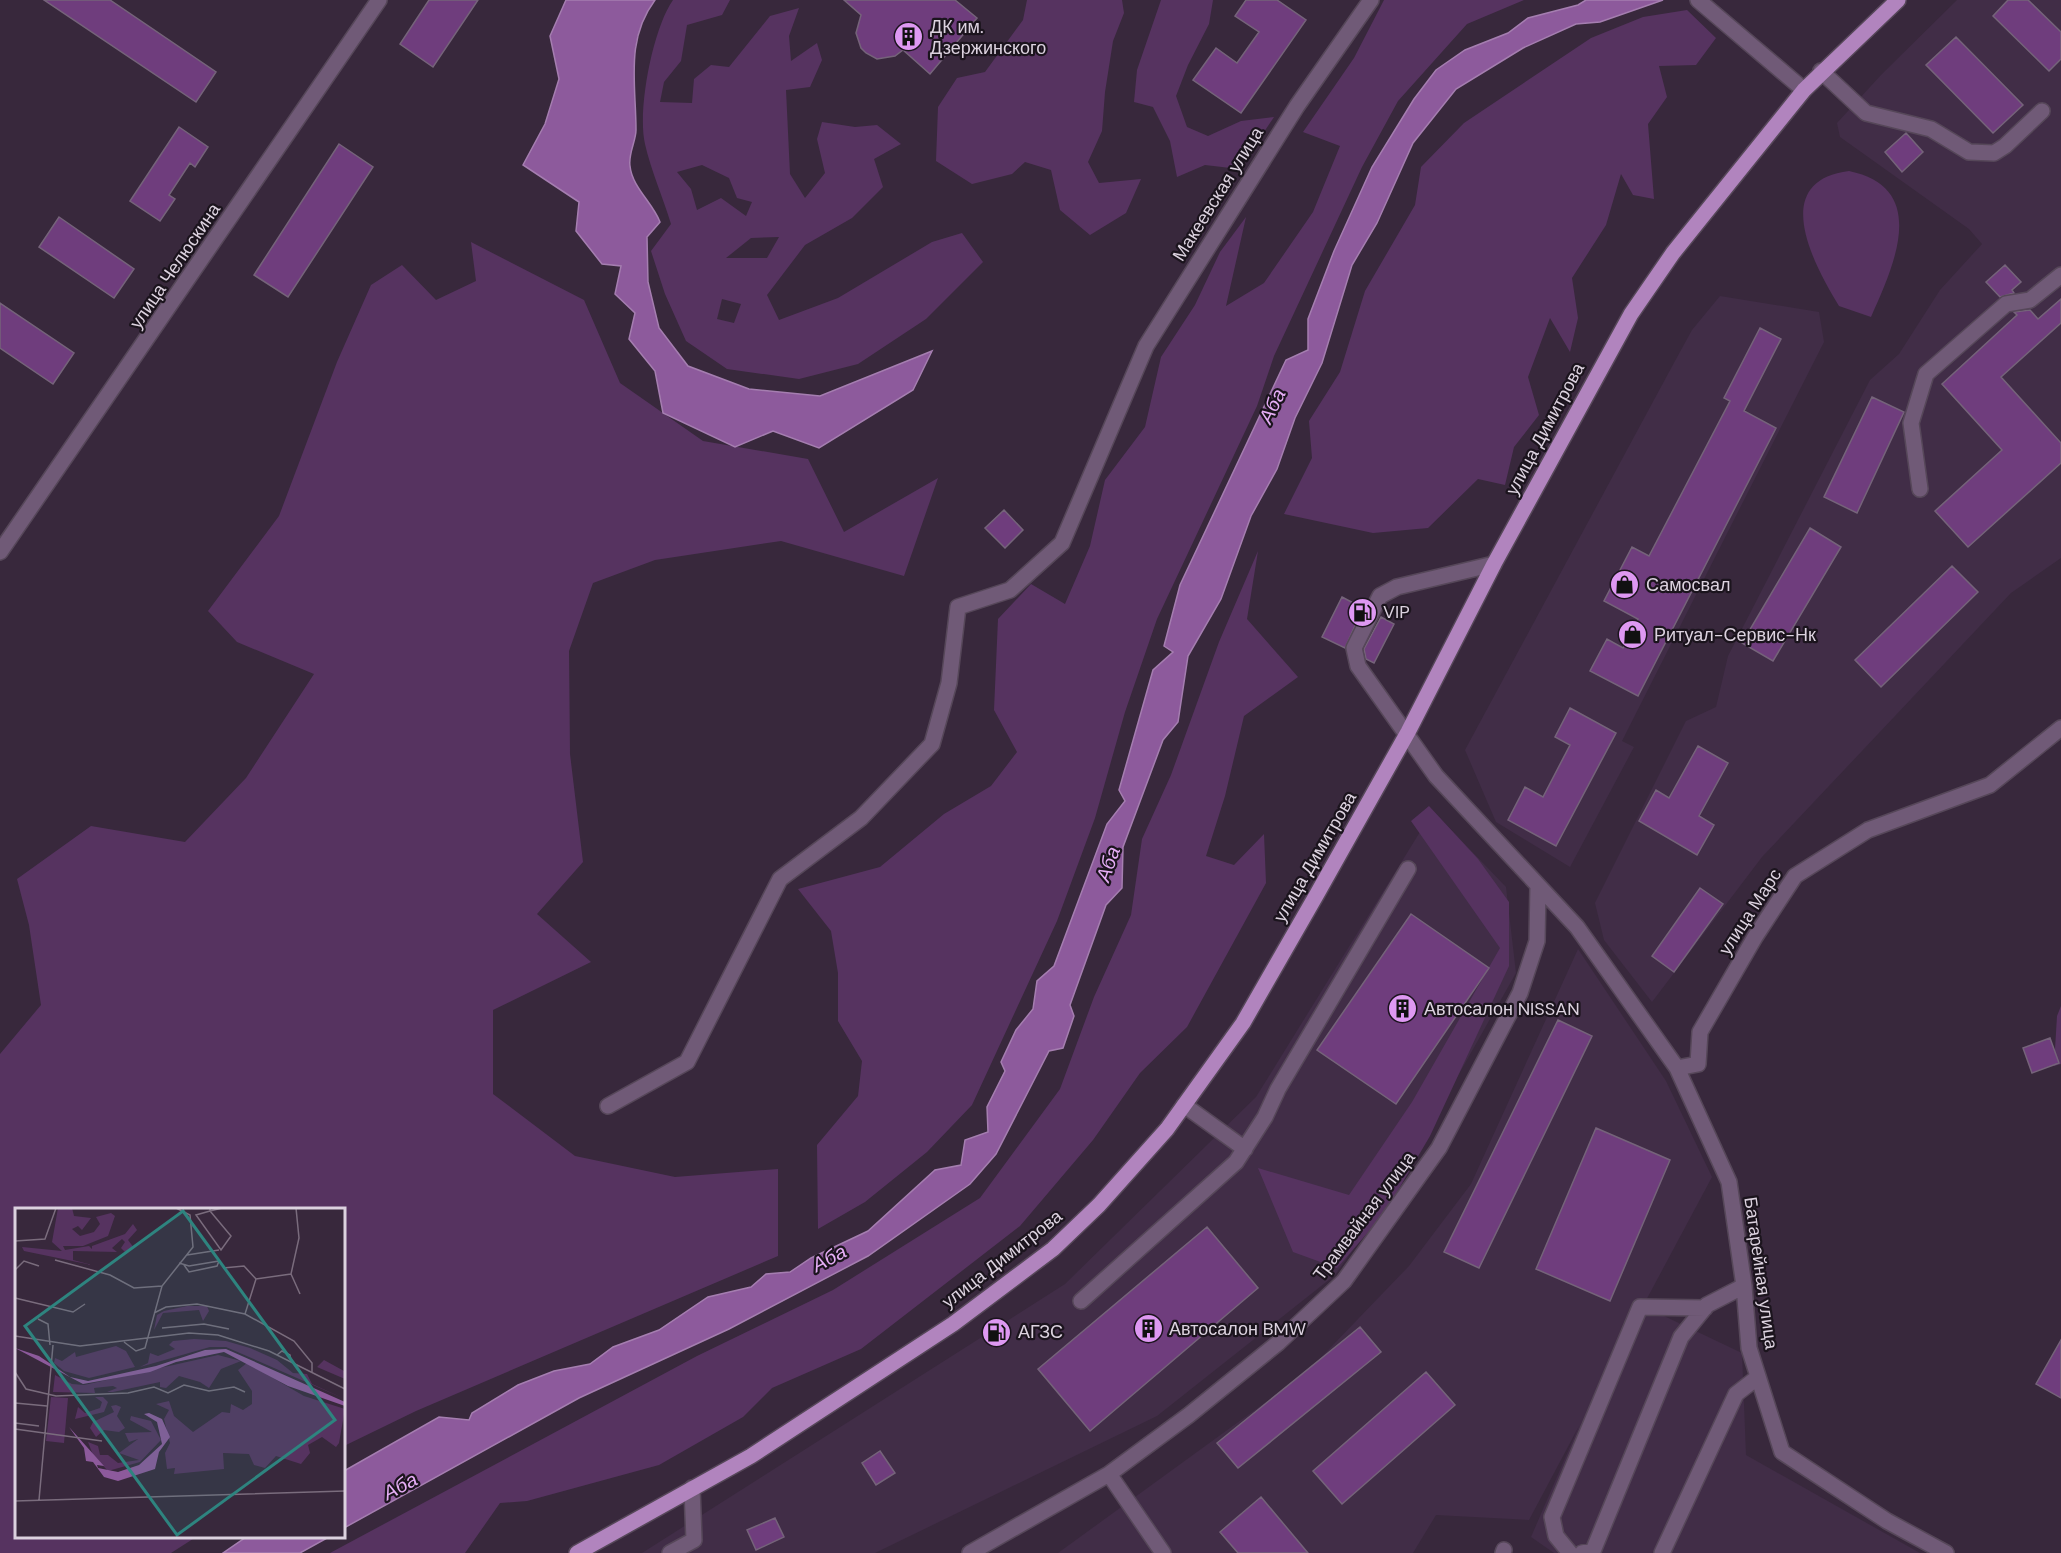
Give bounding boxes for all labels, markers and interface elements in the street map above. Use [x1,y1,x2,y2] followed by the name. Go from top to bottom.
[930,15,1046,60] place label: ДК им. Дзержинского
[893,21,925,53] building icon: ДК им. Дзержинского
[1167,122,1269,266] street label: Макеевская улица
[124,198,226,333] street label: улица Челюскина
[1500,358,1590,499] street label: улица Димитрова
[1252,384,1291,429] water label: Аба
[1609,569,1641,601] shop icon: Самосвал
[1646,573,1730,597] place label: Самосвал
[1346,596,1378,628] fuel station icon: VIP
[1383,600,1410,624] place label: VIP
[1617,619,1649,651] shop icon: Ритуал-Сервис-Нк
[1654,623,1816,647] place label: Ритуал-Сервис-Нк
[1268,787,1363,926] street label: улица Димитрова
[1090,843,1126,886] water label: Аба
[1713,864,1787,960] street label: улица Марс
[1387,993,1419,1025] building icon: Автосалон NISSAN
[1424,997,1580,1021] place label: Автосалон NISSAN
[1308,1146,1421,1285] street label: Трамвайная улица
[1738,1195,1784,1352] street label: Батарейная улица
[937,1204,1068,1314] street label: улица Димитрова
[15,1208,345,1538] inset map
[806,1238,851,1278] water label: Аба
[1132,1313,1164,1345] building icon: Автосалон BMW
[981,1316,1013,1348] fuel station icon: АГЗС
[1169,1317,1306,1341] place label: Автосалон BMW
[1018,1320,1063,1344] place label: АГЗС
[377,1466,422,1506] water label: Аба

